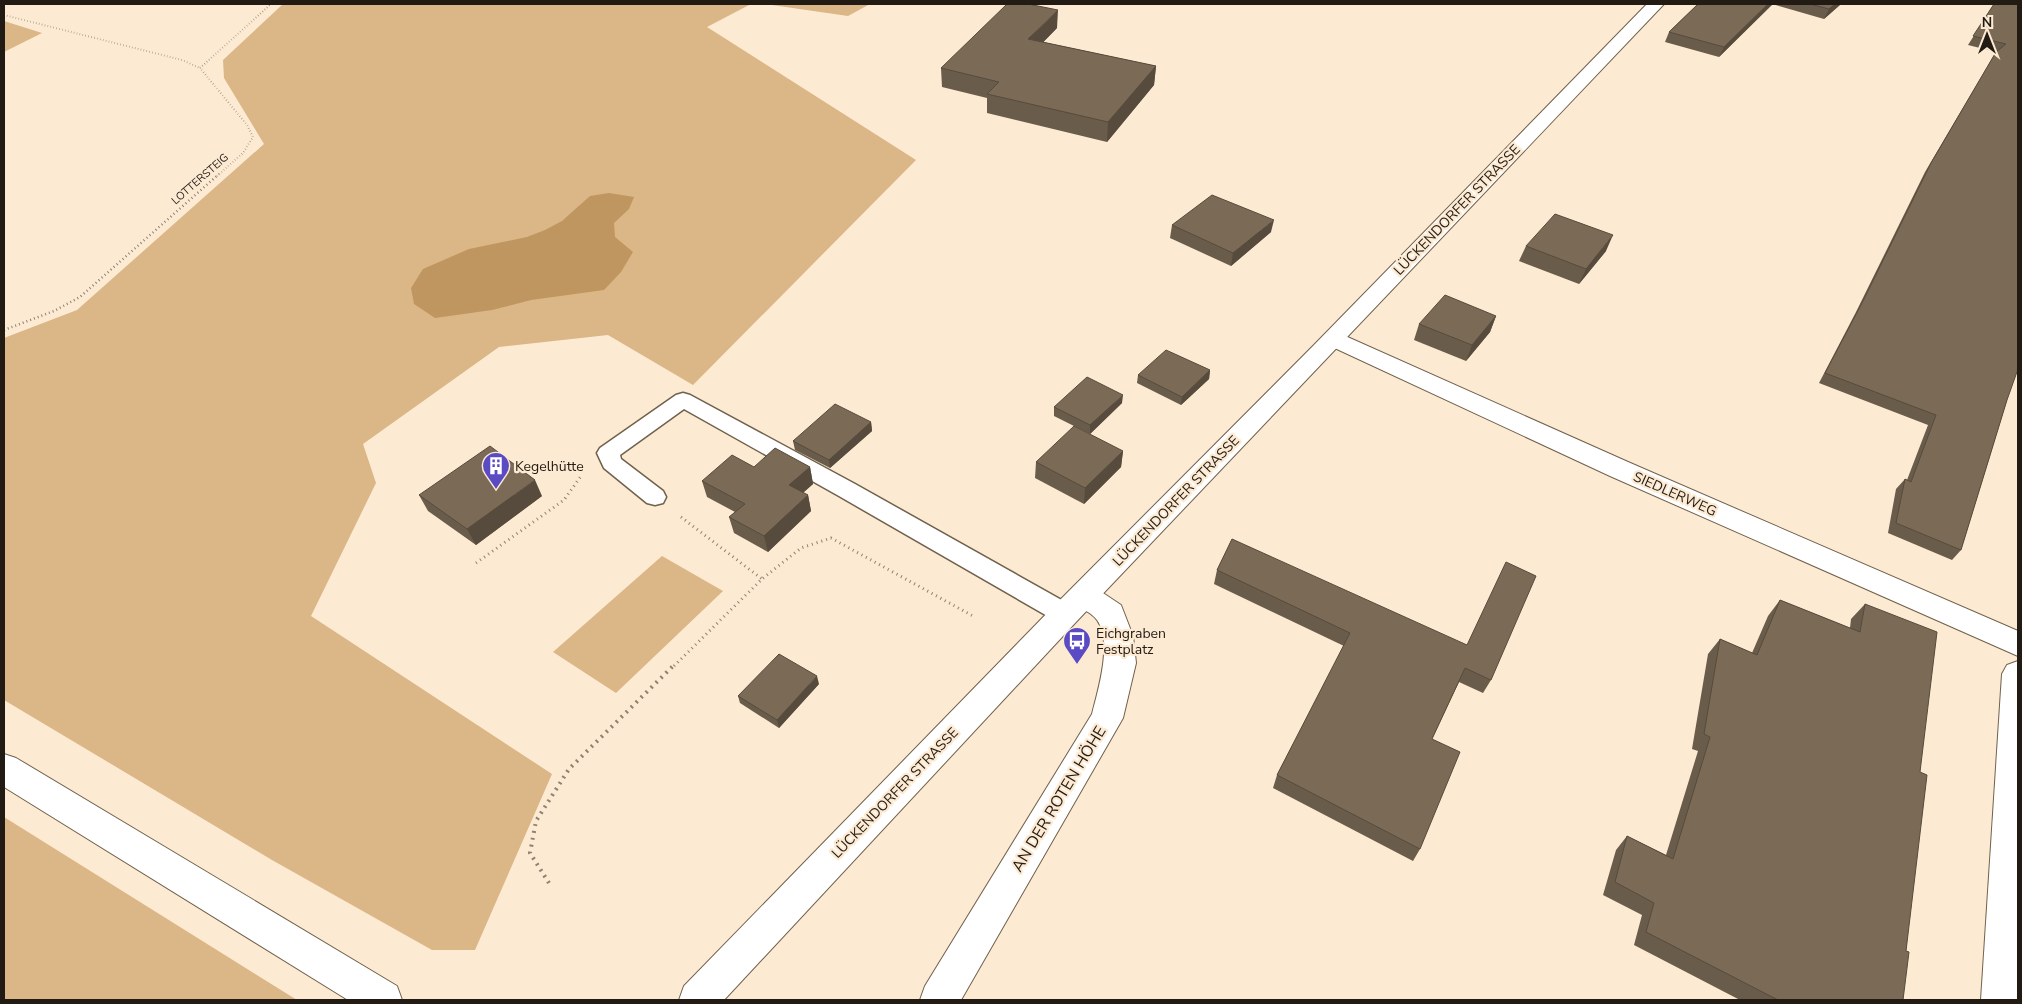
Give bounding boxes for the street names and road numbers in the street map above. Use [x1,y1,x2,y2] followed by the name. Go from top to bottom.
[1389,140,1525,280] street label: LÜCKENDORFER STRASSE
[168,150,232,208] street label: LOTTERSTEIG
[1108,431,1244,571] street label: LÜCKENDORFER STRASSE
[1630,467,1720,521] street label: SIEDLERWEG
[1007,722,1111,876] street label: AN DER ROTEN HÖHE
[827,723,963,863] street label: LÜCKENDORFER STRASSE

